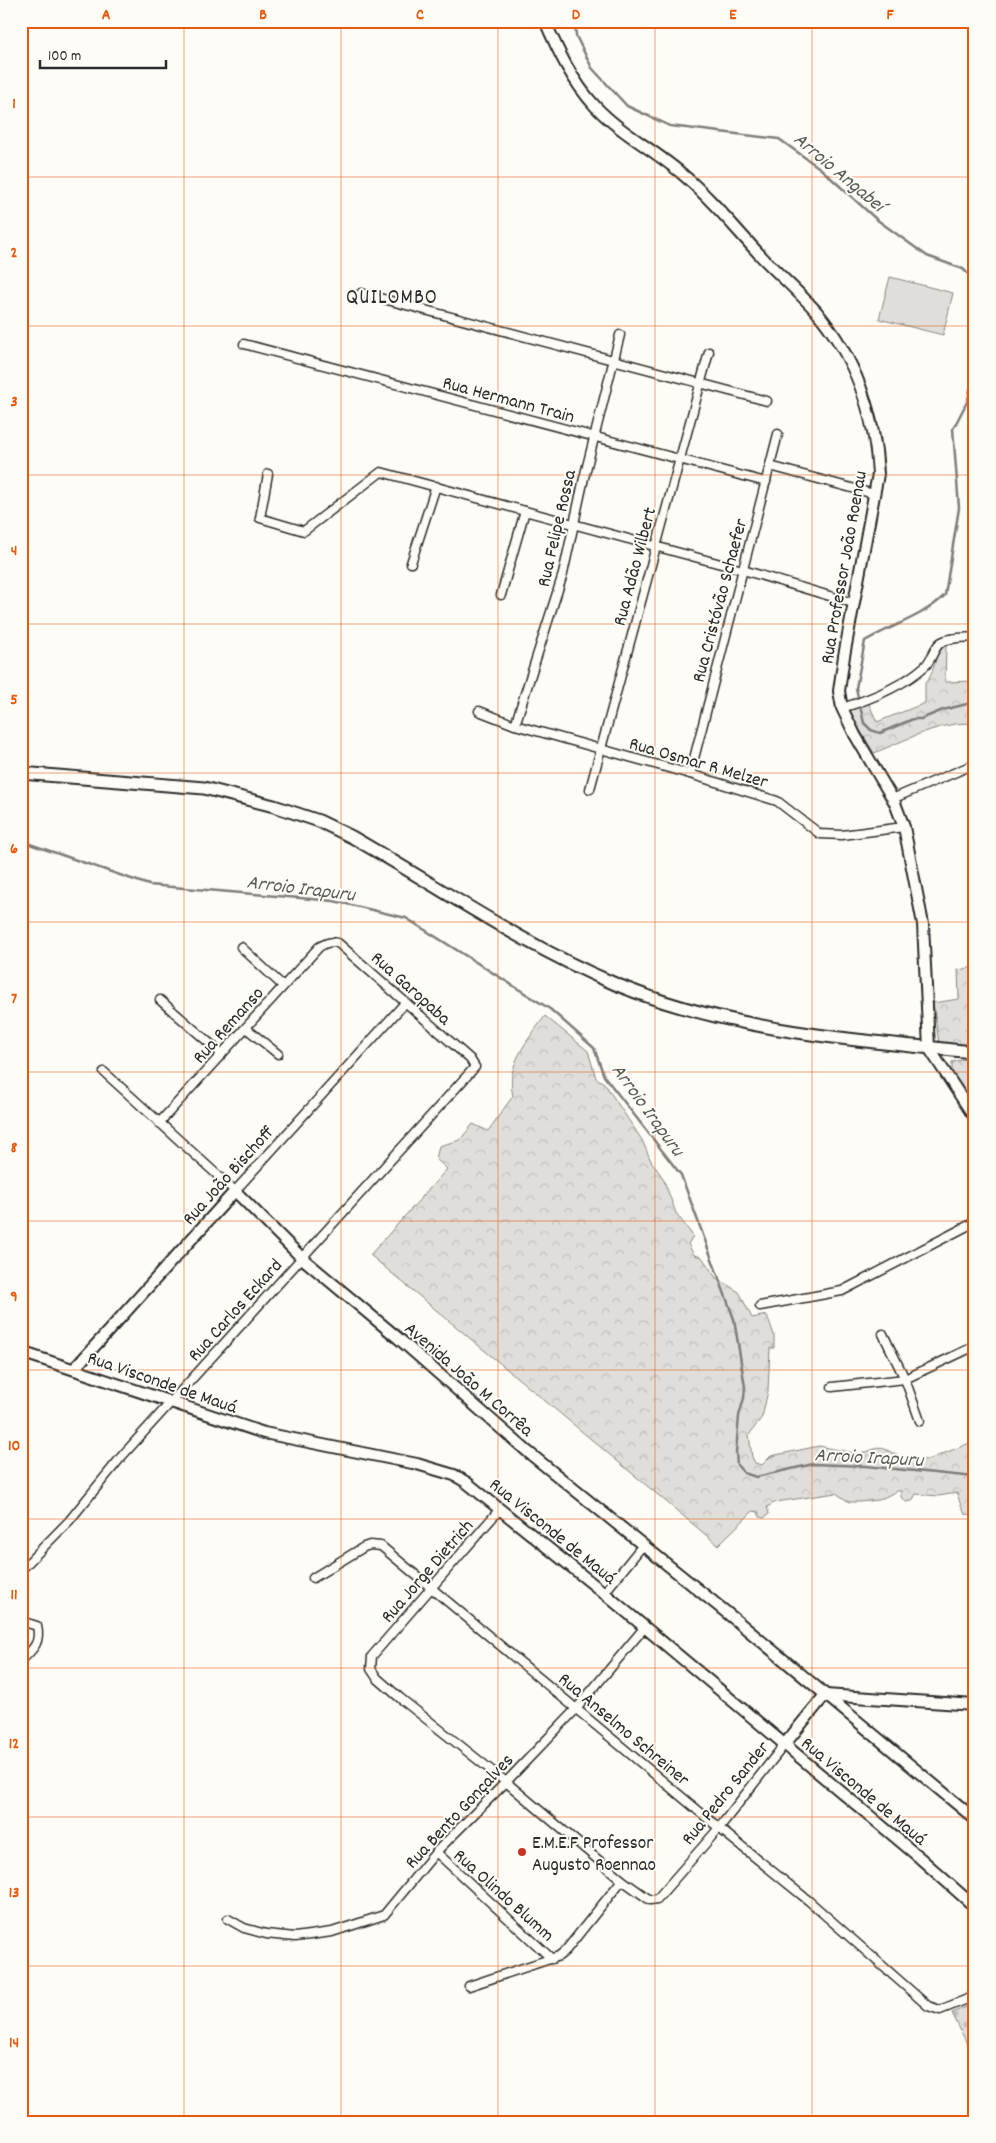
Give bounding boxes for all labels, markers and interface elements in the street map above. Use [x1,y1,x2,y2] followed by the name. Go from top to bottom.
[102,4,111,27] text: A
[259,4,267,27] text: B
[416,4,424,27] text: C
[572,4,581,27] text: D
[729,4,737,27] text: E
[886,4,894,27] text: F
[40,38,166,70] scale bar
[48,46,81,68] text: 100 m
[12,93,16,116] text: 1
[786,127,894,223] water label: Arroio Angabeí
[11,242,18,265] text: 2
[346,284,438,314] district label: QUILOMBO
[439,371,577,432] street label: Rua Hermann Train
[10,391,18,414] text: 3
[532,466,585,590] street label: Rua Felipe Rossa
[815,469,876,666] street label: Rua Professor João Roenau
[608,505,665,629] street label: Rua Adão Wilbert
[687,516,756,686] street label: Rua Cristóvão Schaefer
[11,540,17,563] text: 4
[10,689,18,712] text: 5
[625,732,771,797] street label: Rua Osmar R Melzer
[10,838,18,861] text: 6
[245,869,358,911] water label: Arroio Irapuru
[364,946,456,1034] street label: Rua Garopaba
[188,982,272,1071] street label: Rua Remanso
[11,988,17,1011] text: 7
[603,1059,691,1164] water label: Arroio Irapuru
[177,1120,282,1232] street label: Rua João Bischoff
[11,1137,18,1160] text: 8
[183,1254,290,1369] street label: Rua Carlos Eckard
[10,1286,18,1309] text: 9
[397,1317,539,1445] street label: Avenida João M Corrêa
[83,1346,241,1423] street label: Rua Visconde de Mauá
[8,1435,20,1458] text: 10
[814,1442,925,1476] water label: Arroio Irapuru
[482,1473,622,1593] street label: Rua Visconde de Mauá
[376,1515,481,1630] street label: Rua Jorge Dietrich
[10,1584,18,1607] text: 11
[551,1668,694,1794] street label: Rua Anselmo Schreiner
[794,1732,932,1854] street label: Rua Visconde de Mauá
[9,1733,19,1756] text: 12
[676,1736,777,1852] street label: Rua Pedro Sander
[400,1749,521,1876] street label: Rua Bento Gonçalves
[532,1831,656,1880] place label: E.M.E.F Professor Augusto Roennao
[446,1844,559,1949] street label: Rua Olindo Blumm
[516,1846,528,1858] marker: E.M.E.F Professor Augusto Roennao
[9,1882,19,1905] text: 13
[9,2032,19,2055] text: 14

